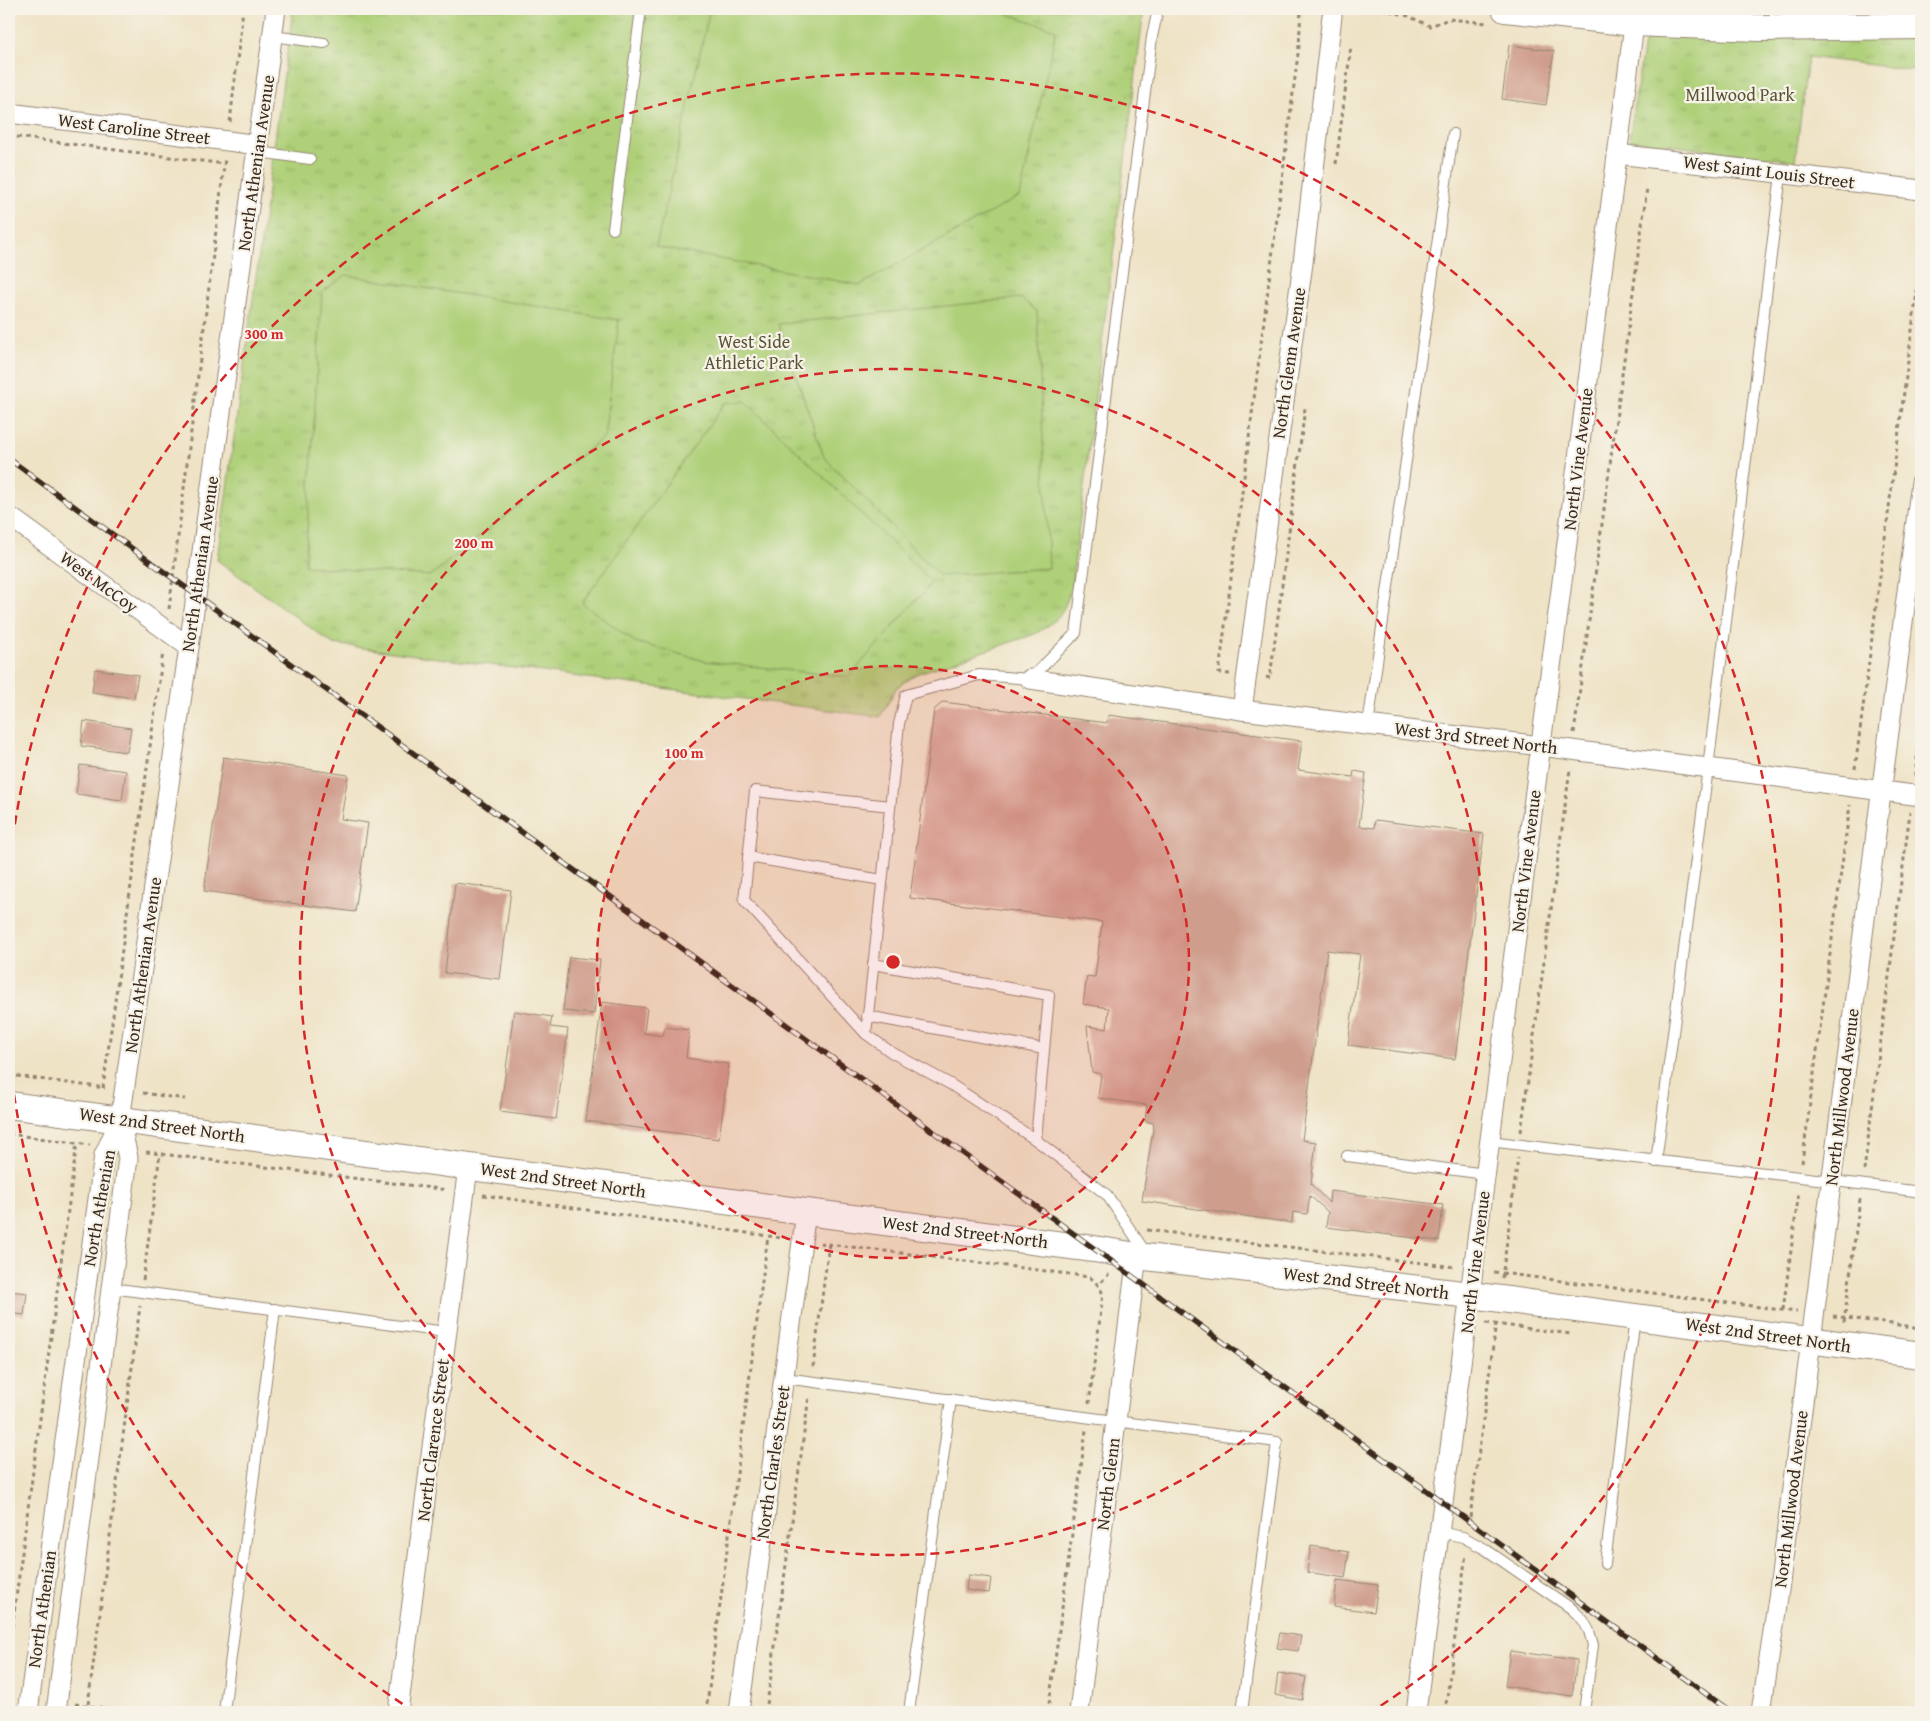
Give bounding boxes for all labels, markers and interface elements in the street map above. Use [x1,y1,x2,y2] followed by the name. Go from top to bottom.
[230,73,281,253] street label: North Athenian Avenue
[1685,81,1795,108] park label: Millwood Park
[56,106,212,151] street label: West Caroline Street
[1682,148,1857,196] street label: West Saint Louis Street
[1265,286,1312,440] street label: North Glenn Avenue
[244,323,284,344] text: 300 m
[705,328,804,376] park label: West Side Athletic Park
[1555,386,1600,532] street label: North Vine Avenue
[174,474,225,654] street label: North Athenian Avenue
[454,532,494,553] text: 200 m
[54,544,144,619] street label: West McCoy
[1393,714,1559,761] street label: West 3rd Street North
[664,742,704,763] text: 100 m
[1503,788,1548,934] street label: North Vine Avenue
[117,875,168,1055] street label: North Athenian Avenue
[884,953,902,971] centre of rings
[1817,1007,1866,1187] street label: North Millwood Avenue
[77,1100,247,1150] street label: West 2nd Street North
[75,1147,122,1269] street label: North Athenian
[478,1155,648,1205] street label: West 2nd Street North
[1452,1189,1497,1335] street label: North Vine Avenue
[880,1208,1050,1255] street label: West 2nd Street North
[1281,1259,1451,1306] street label: West 2nd Street North
[1683,1310,1853,1360] street label: West 2nd Street North
[409,1356,456,1523] street label: North Clarence Street
[748,1383,797,1540] street label: North Charles Street
[1766,1409,1815,1589] street label: North Millwood Avenue
[1088,1436,1127,1532] street label: North Glenn
[20,1548,63,1669] street label: North Athenian

